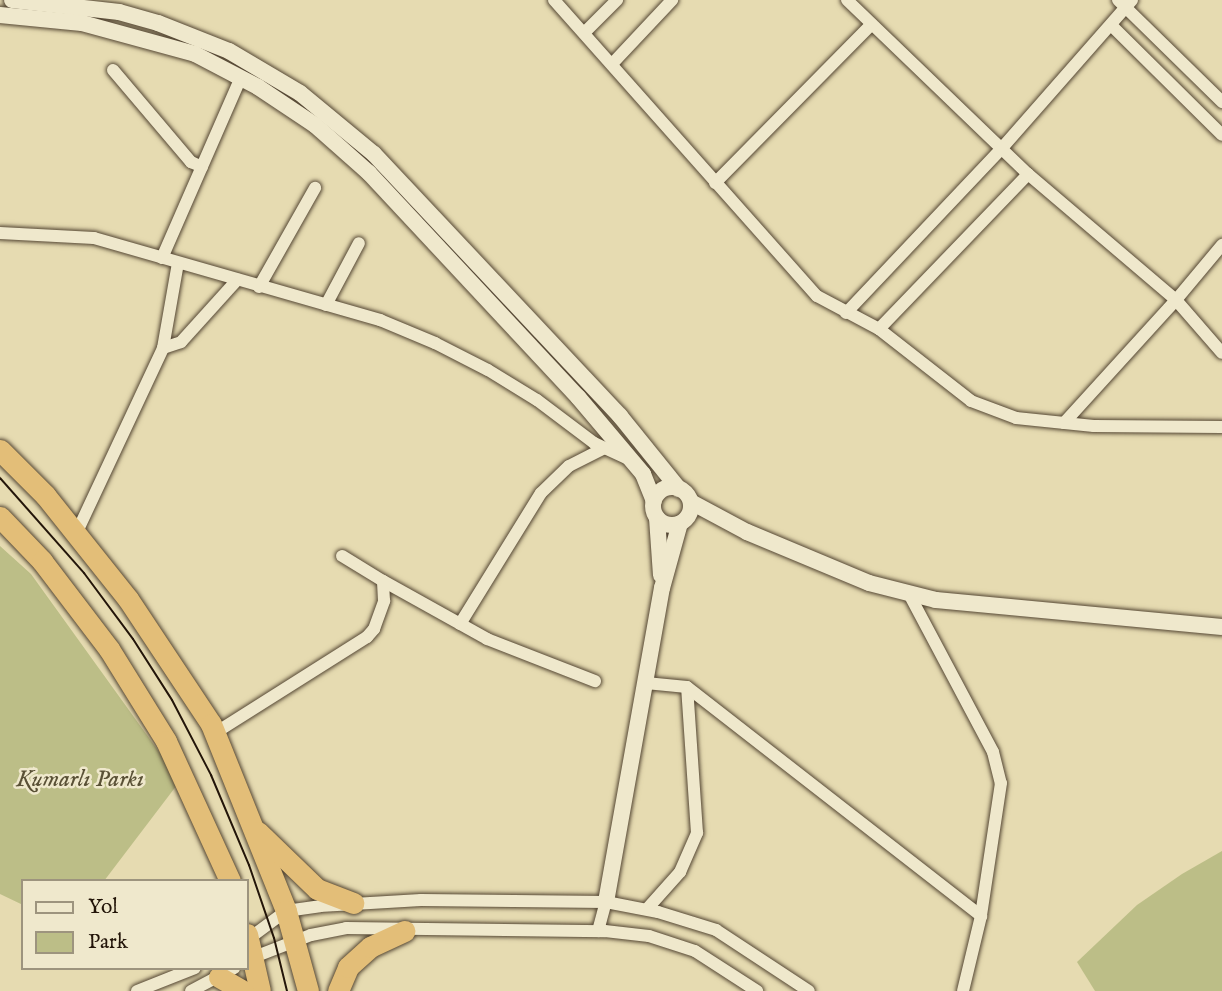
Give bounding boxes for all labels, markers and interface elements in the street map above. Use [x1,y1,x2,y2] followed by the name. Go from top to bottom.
[16,766,144,794] park label: Kumarlı Parkı
[21,879,248,970] legend
[88,894,118,921] text: Yol
[88,929,128,956] text: Park

